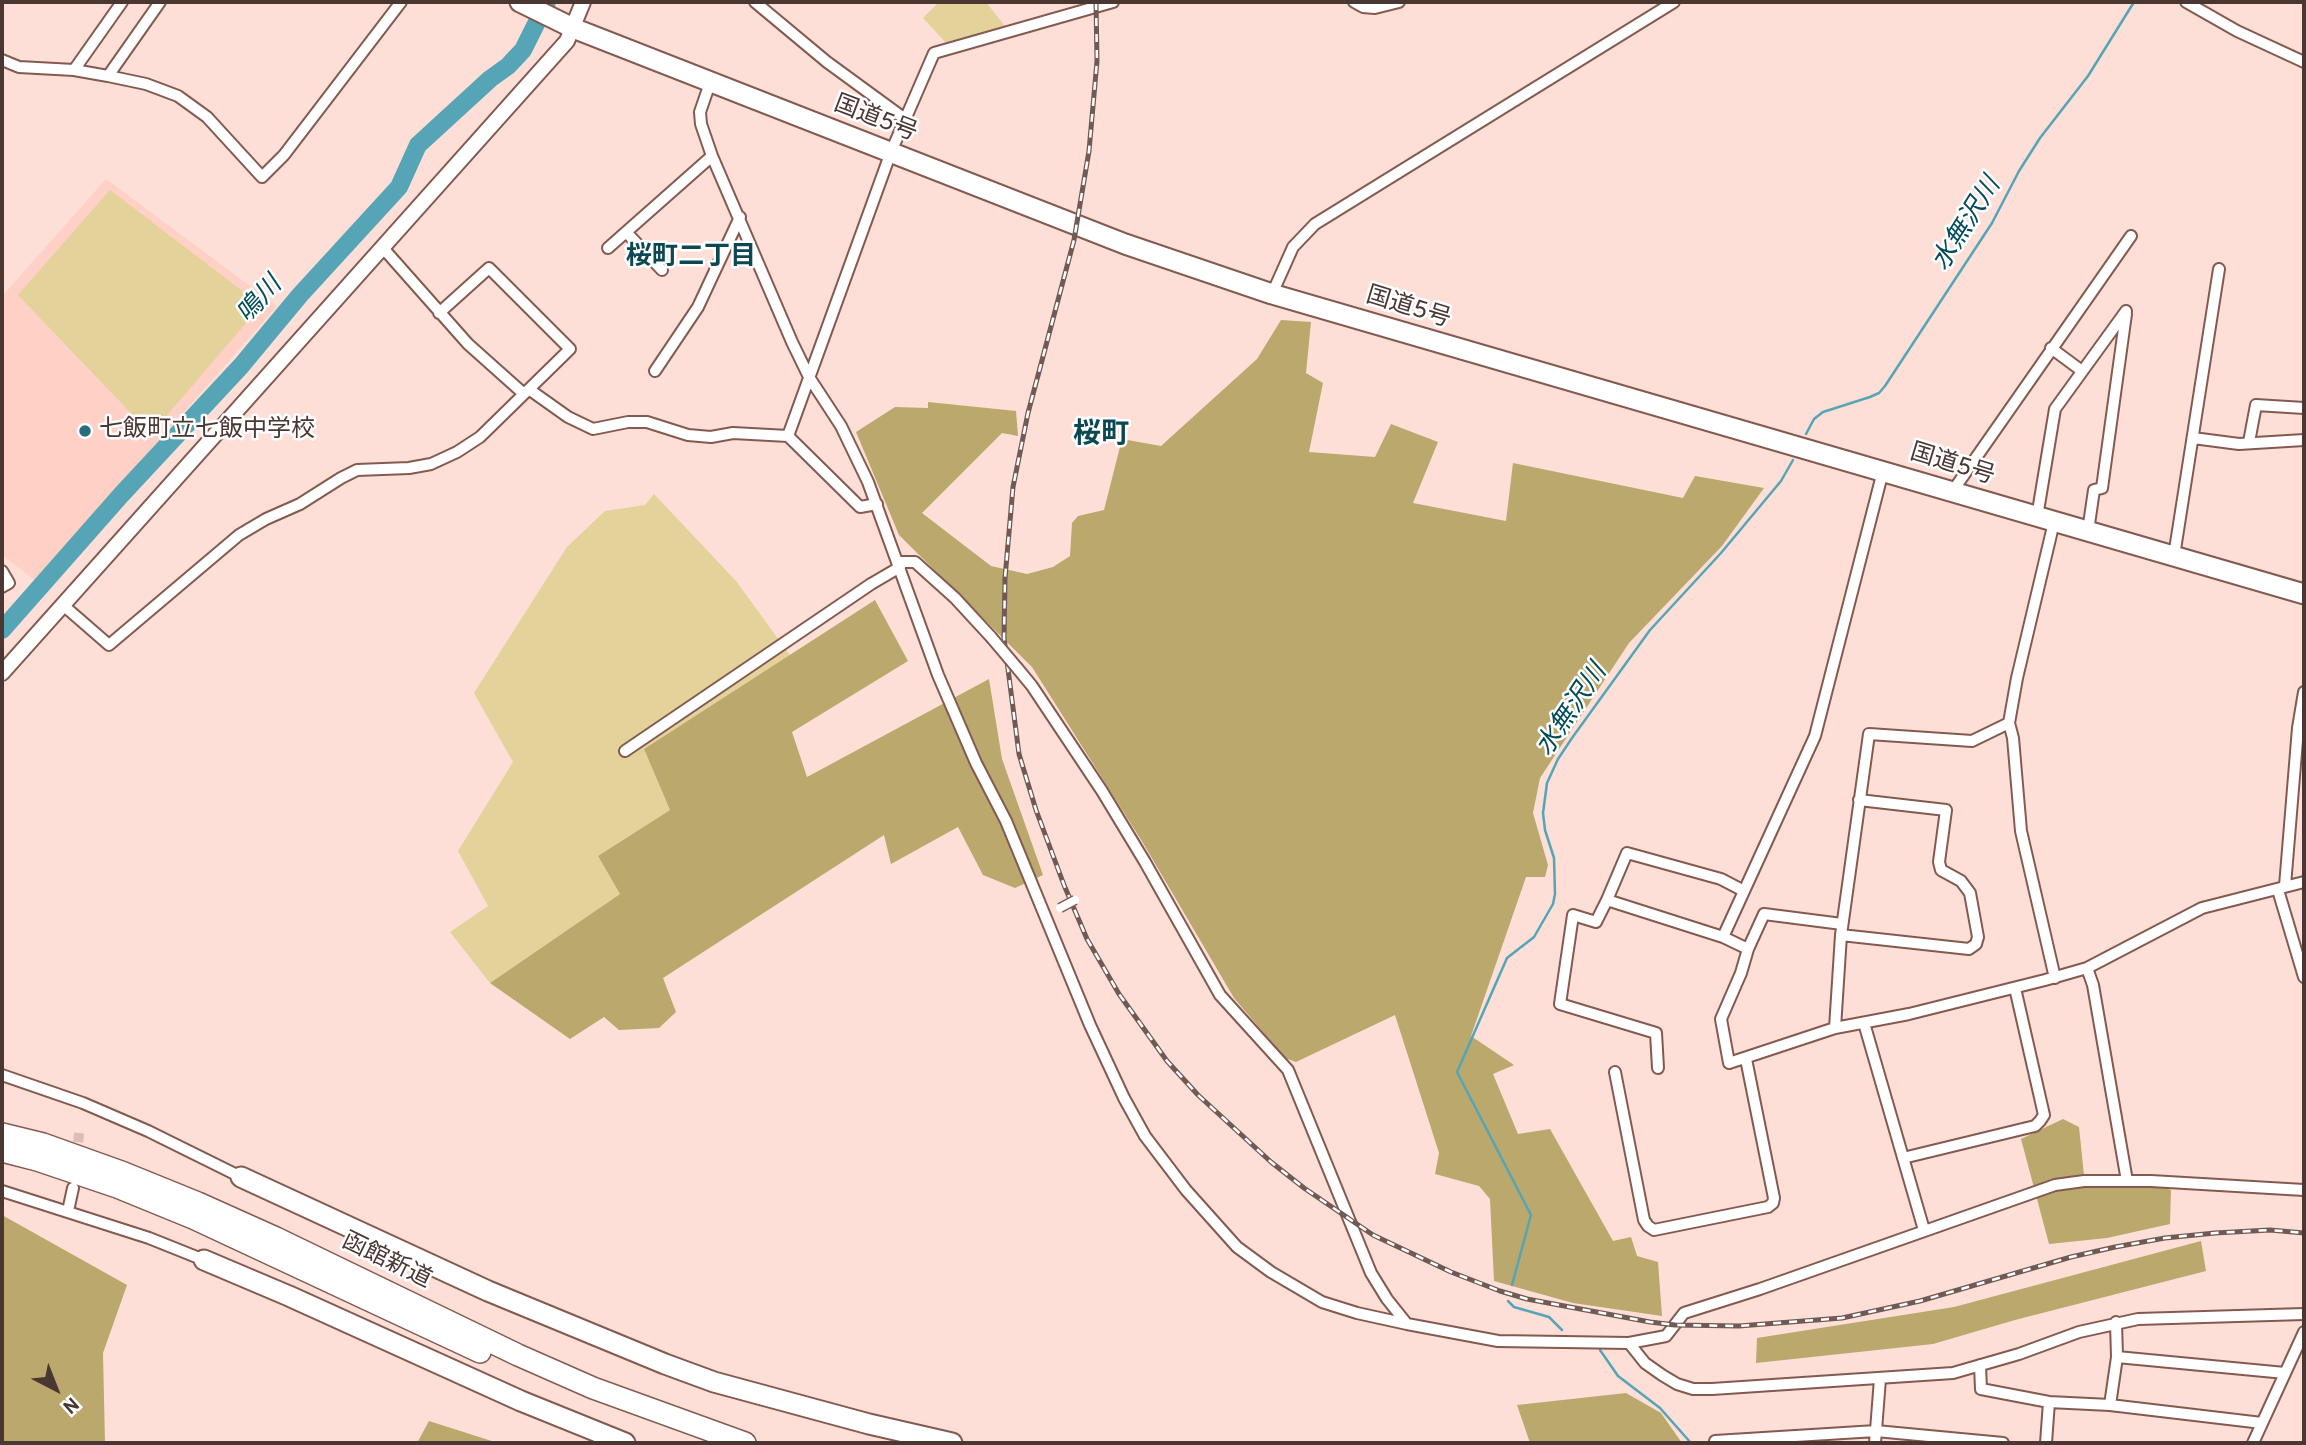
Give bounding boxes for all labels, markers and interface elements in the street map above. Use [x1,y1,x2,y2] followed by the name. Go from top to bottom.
[829,91,921,149] street label: 国道5号
[1927,173,2009,277] water label: 水無沢川
[626,243,756,275] district label: 桜町二丁目
[232,271,290,331] water label: 鳴川
[1362,283,1454,335] street label: 国道5号
[99,417,315,445] place label: 七飯町立七飯中学校
[1073,419,1129,453] district label: 桜町
[77,423,93,439] marker: 七飯町立七飯中学校
[1906,440,1998,492] street label: 国道5号
[1531,659,1615,763] water label: 水無沢川
[337,1228,435,1296] street label: 函館新道
[21,1354,91,1424] north arrow
[57,1391,83,1418] text: N

